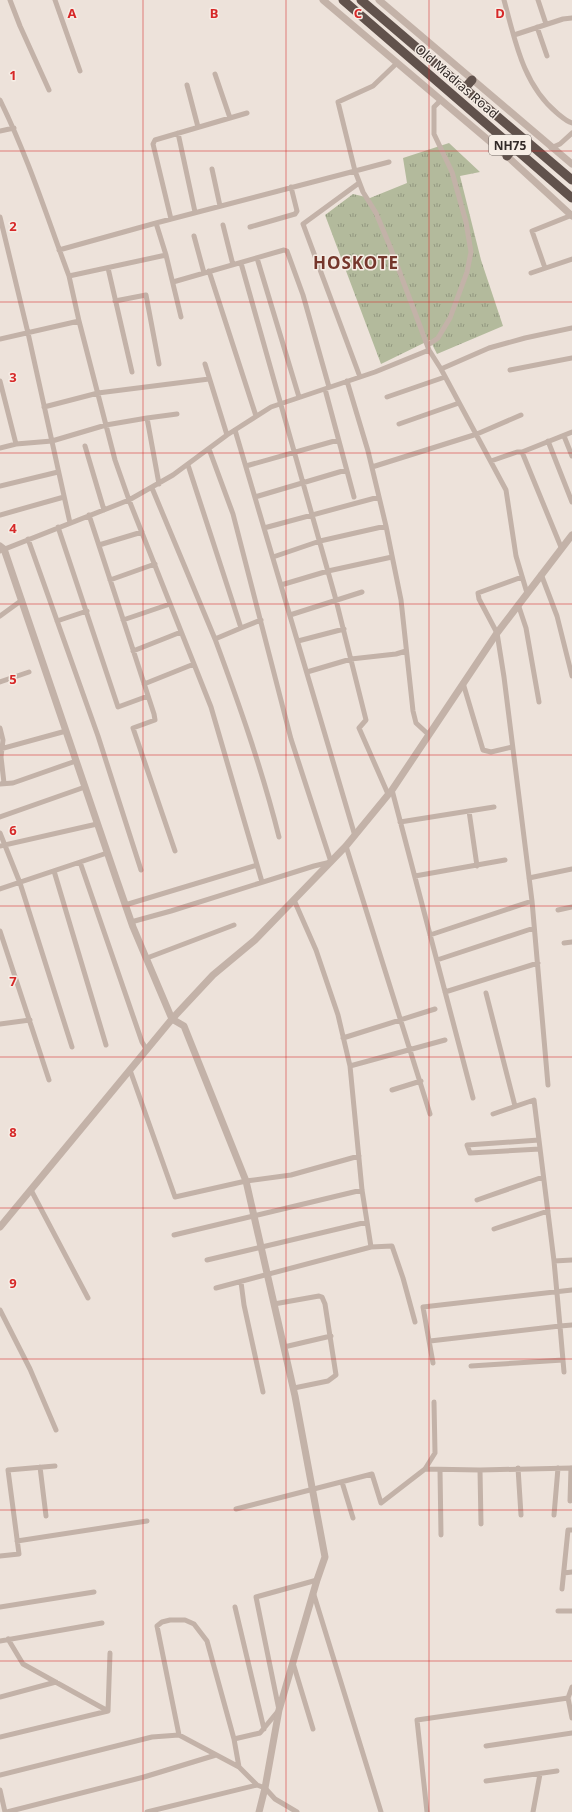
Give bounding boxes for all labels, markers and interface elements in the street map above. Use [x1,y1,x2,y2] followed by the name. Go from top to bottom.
[68,4,77,22] text: A
[210,4,218,22] text: B
[354,4,362,22] text: C
[495,4,505,22] text: D
[411,40,503,122] street label: Old Madras Road
[9,66,17,84] text: 1
[489,135,531,155] road number: NH75
[9,217,17,235] text: 2
[313,251,399,274] district label: HOSKOTE
[9,368,17,386] text: 3
[9,519,17,537] text: 4
[9,670,17,688] text: 5
[9,821,17,839] text: 6
[9,972,17,990] text: 7
[9,1123,17,1141] text: 8
[9,1274,17,1292] text: 9

